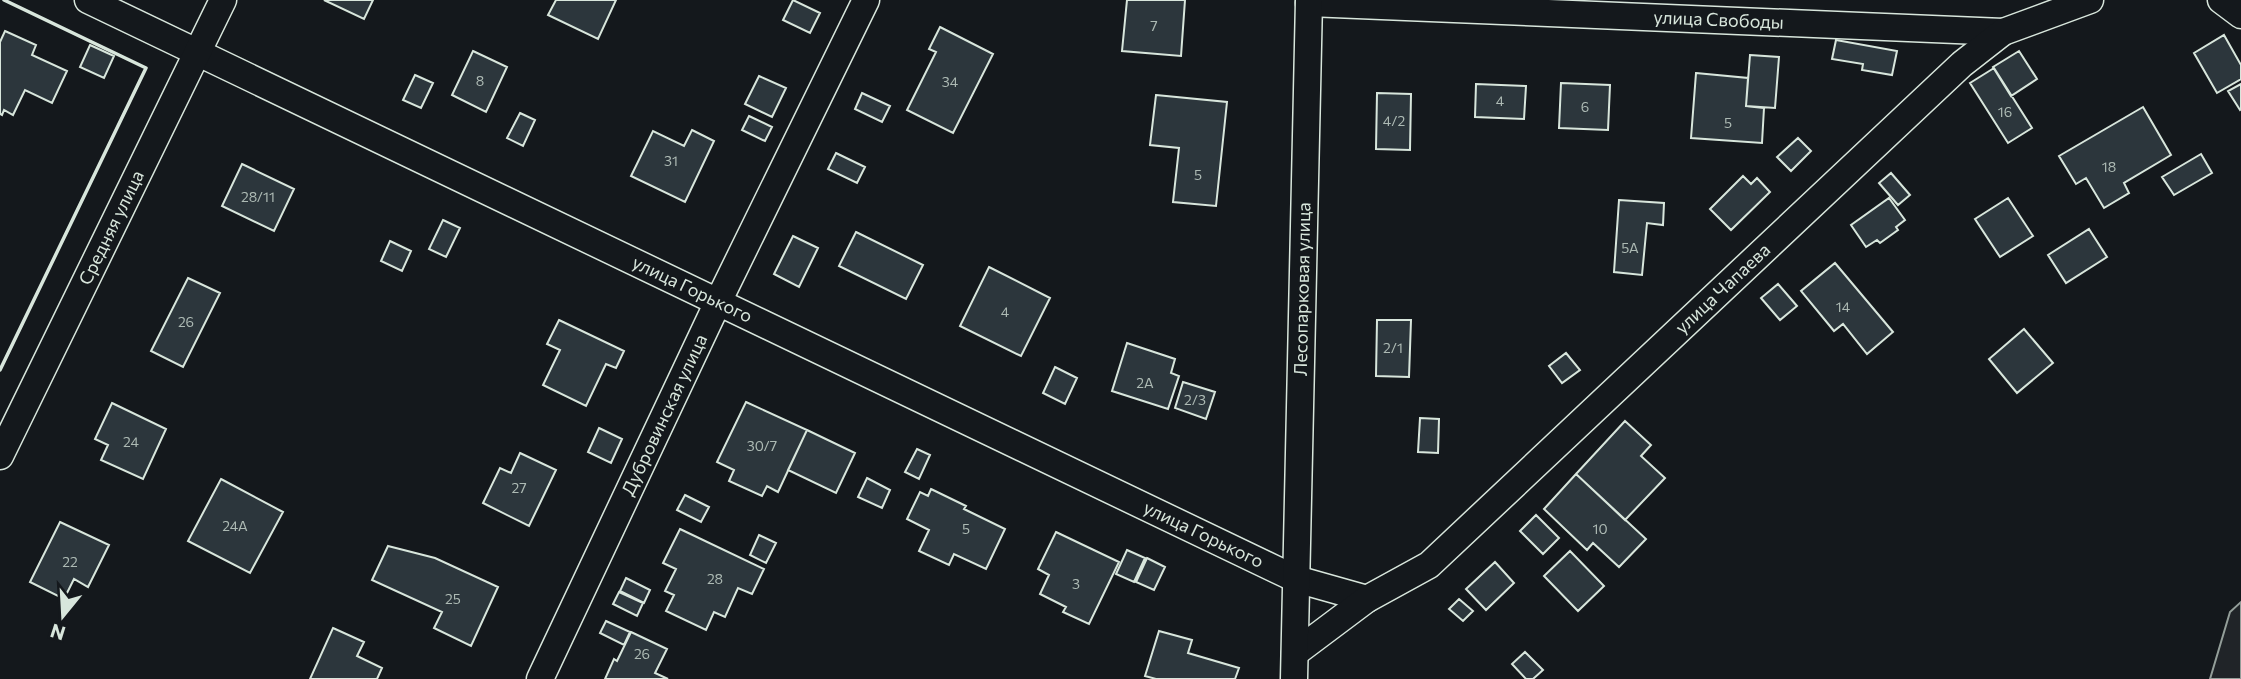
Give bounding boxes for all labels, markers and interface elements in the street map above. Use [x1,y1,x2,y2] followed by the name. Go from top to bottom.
[1653,5,1784,33] street label: улица Свободы
[1150,17,1158,34] house number: 7
[476,72,484,89] house number: 8
[942,73,959,90] house number: 34
[1496,92,1505,109] house number: 4
[1581,98,1589,115] house number: 6
[1998,103,2012,120] house number: 16
[1383,112,1405,129] house number: 4/2
[1724,114,1732,131] house number: 5
[664,152,678,169] house number: 31
[2102,158,2116,175] house number: 18
[73,166,148,288] street label: Средняя улица
[1194,166,1202,183] house number: 5
[241,188,275,205] house number: 28/11
[1289,202,1315,376] street label: Лесопарковая улица
[1670,238,1774,338] street label: улица Чапаева
[1621,239,1639,256] house number: 5А
[629,251,756,327] street label: улица Горького
[1836,298,1851,315] house number: 14
[1001,303,1010,320] house number: 4
[178,313,194,330] house number: 26
[616,330,711,499] street label: Дубровинская улица
[1383,339,1403,356] house number: 2/1
[1136,374,1154,391] house number: 2А
[1184,391,1206,408] house number: 2/3
[123,433,140,450] house number: 24
[747,437,777,454] house number: 30/7
[511,479,527,496] house number: 27
[1140,496,1268,572] street label: улица Горького
[222,517,248,534] house number: 24А
[962,520,970,537] house number: 5
[1592,520,1608,537] house number: 10
[62,553,78,570] house number: 22
[707,570,723,587] house number: 28
[1072,575,1080,592] house number: 3
[28,581,98,651] north arrow
[445,590,461,607] house number: 25
[47,620,68,646] text: N
[634,645,650,662] house number: 26

